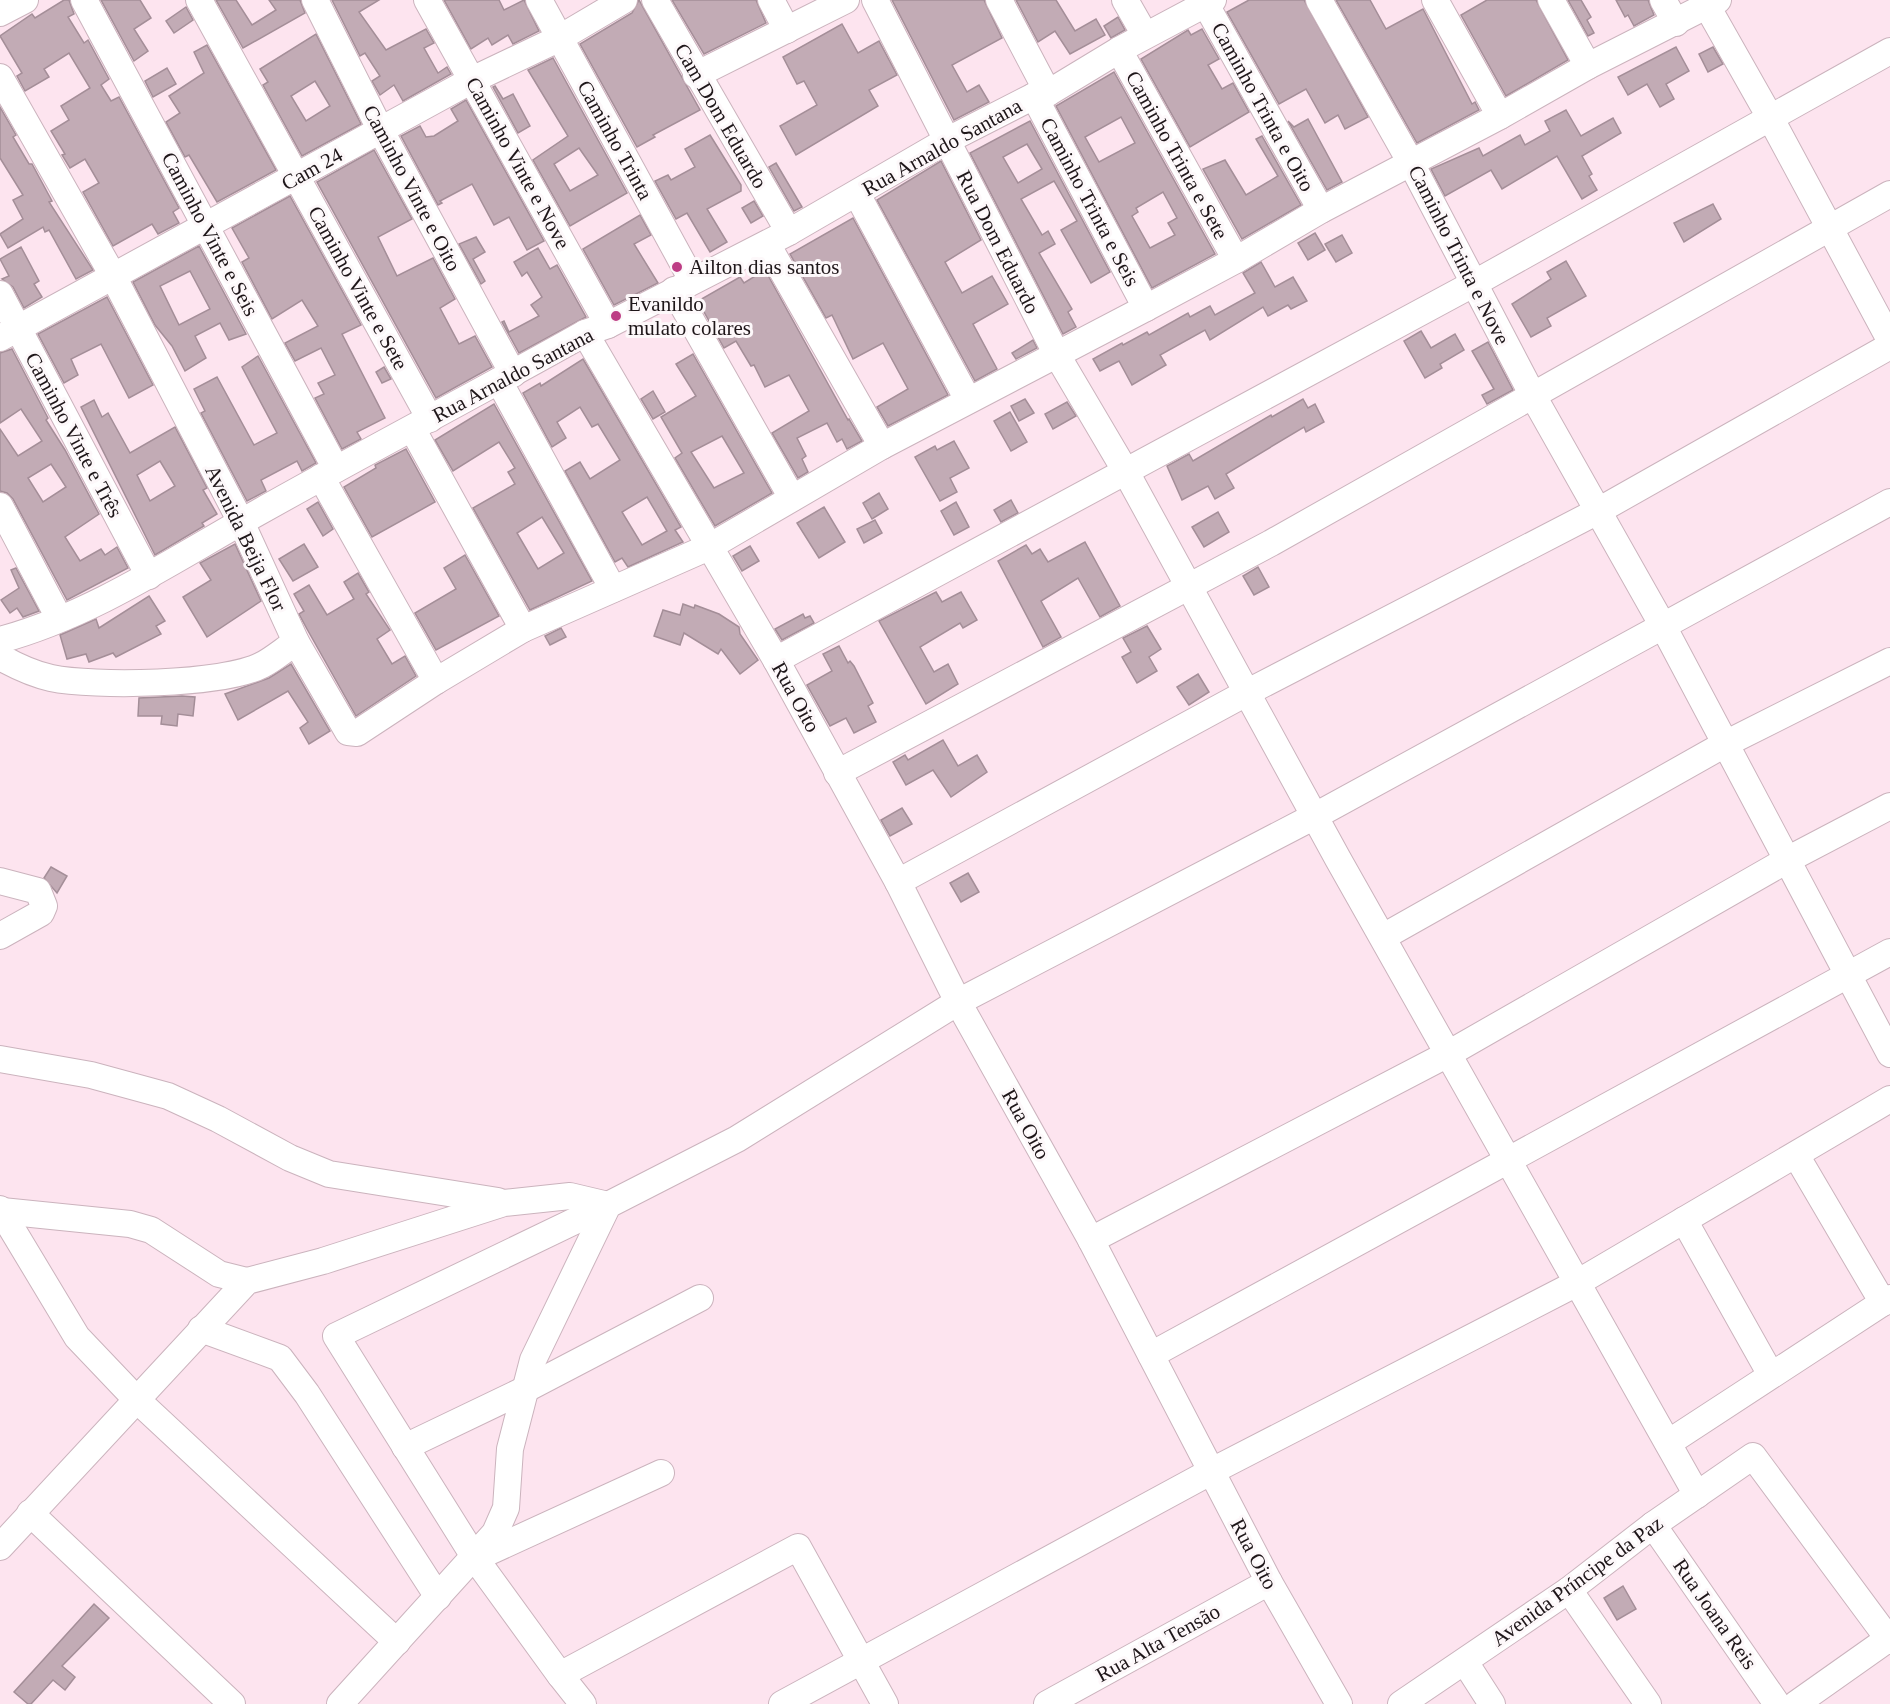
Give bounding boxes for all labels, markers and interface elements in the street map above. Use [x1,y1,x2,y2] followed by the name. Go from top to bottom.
[1207,18,1319,196] street label: Caminho Trinta e Oito
[670,39,772,193] street label: Cam Dom Eduardo
[1121,67,1233,243] street label: Caminho Trinta e Sete
[461,73,575,253] street label: Caminho Vinte e Nove
[572,76,658,204] street label: Caminho Trinta
[858,93,1026,201] street label: Rua Arnaldo Santana
[358,101,466,275] street label: Caminho Vinte e Oito
[1035,114,1145,290] street label: Caminho Trinta e Seis
[277,142,347,195] street label: Cam 24
[157,148,263,320] street label: Caminho Vinte e Seis
[1403,161,1515,349] street label: Caminho Trinta e Nove
[952,166,1044,318] street label: Rua Dom Eduardo
[303,202,413,374] street label: Caminho Vinte e Sete
[689,255,840,279] place label: Ailton dias santos
[670,260,684,274] marker: Ailton dias santos
[628,292,751,340] place label: Evanildo mulato colares
[609,309,623,323] marker: Evanildo mulato colares
[429,322,598,427] street label: Rua Arnaldo Santana
[20,348,128,522] street label: Caminho Vinte e Três
[200,461,292,615] street label: Avenida Beija Flor
[767,658,825,736] street label: Rua Oito
[997,1085,1055,1163] street label: Rua Oito
[1487,1511,1667,1651] street label: Avenida Príncipe da Paz
[1225,1515,1283,1593] street label: Rua Oito
[1668,1554,1762,1674] street label: Rua Joana Reis
[1092,1599,1224,1687] street label: Rua Alta Tensão

